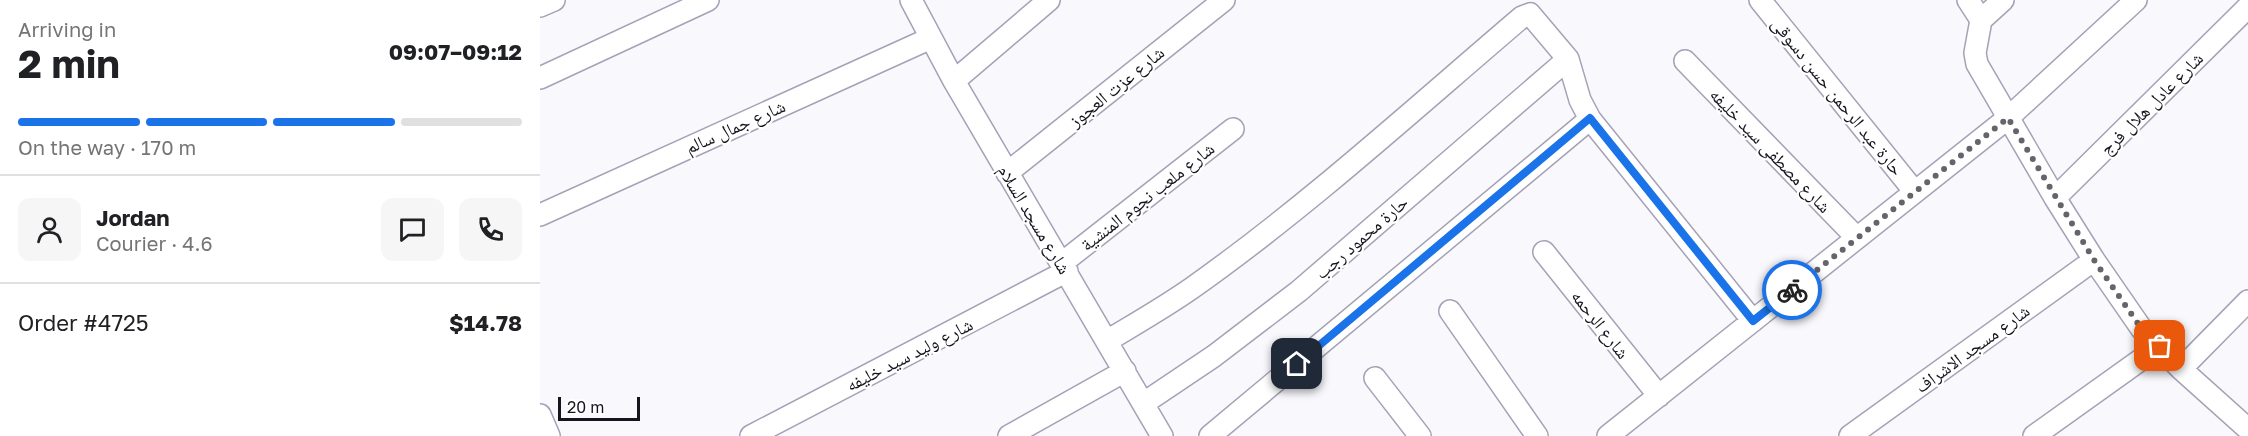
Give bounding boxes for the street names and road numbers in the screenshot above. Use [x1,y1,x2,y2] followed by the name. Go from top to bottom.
[1767,12,1909,180] street label: حارة عبد الرحمن حسن دسوقى
[1063,41,1169,133] street label: شارع عزت العجوز
[2095,47,2209,161] street label: شارع عادل هلال فرج
[1705,83,1836,218] street label: شارع مصطفى سيد خليفه
[682,94,789,160] street label: شارع جمال سالم
[1076,137,1220,257] street label: شارع ملعب نجوم المنشية
[992,160,1076,279] street label: شارع مسجد السلام
[1310,191,1412,284] street label: حارة محمود رجب
[1567,285,1635,363] street label: شارع الرحمه
[1910,299,2034,398] street label: شارع مسجد الاشراف
[842,313,976,396] street label: شارع وليد سيد خليفه

